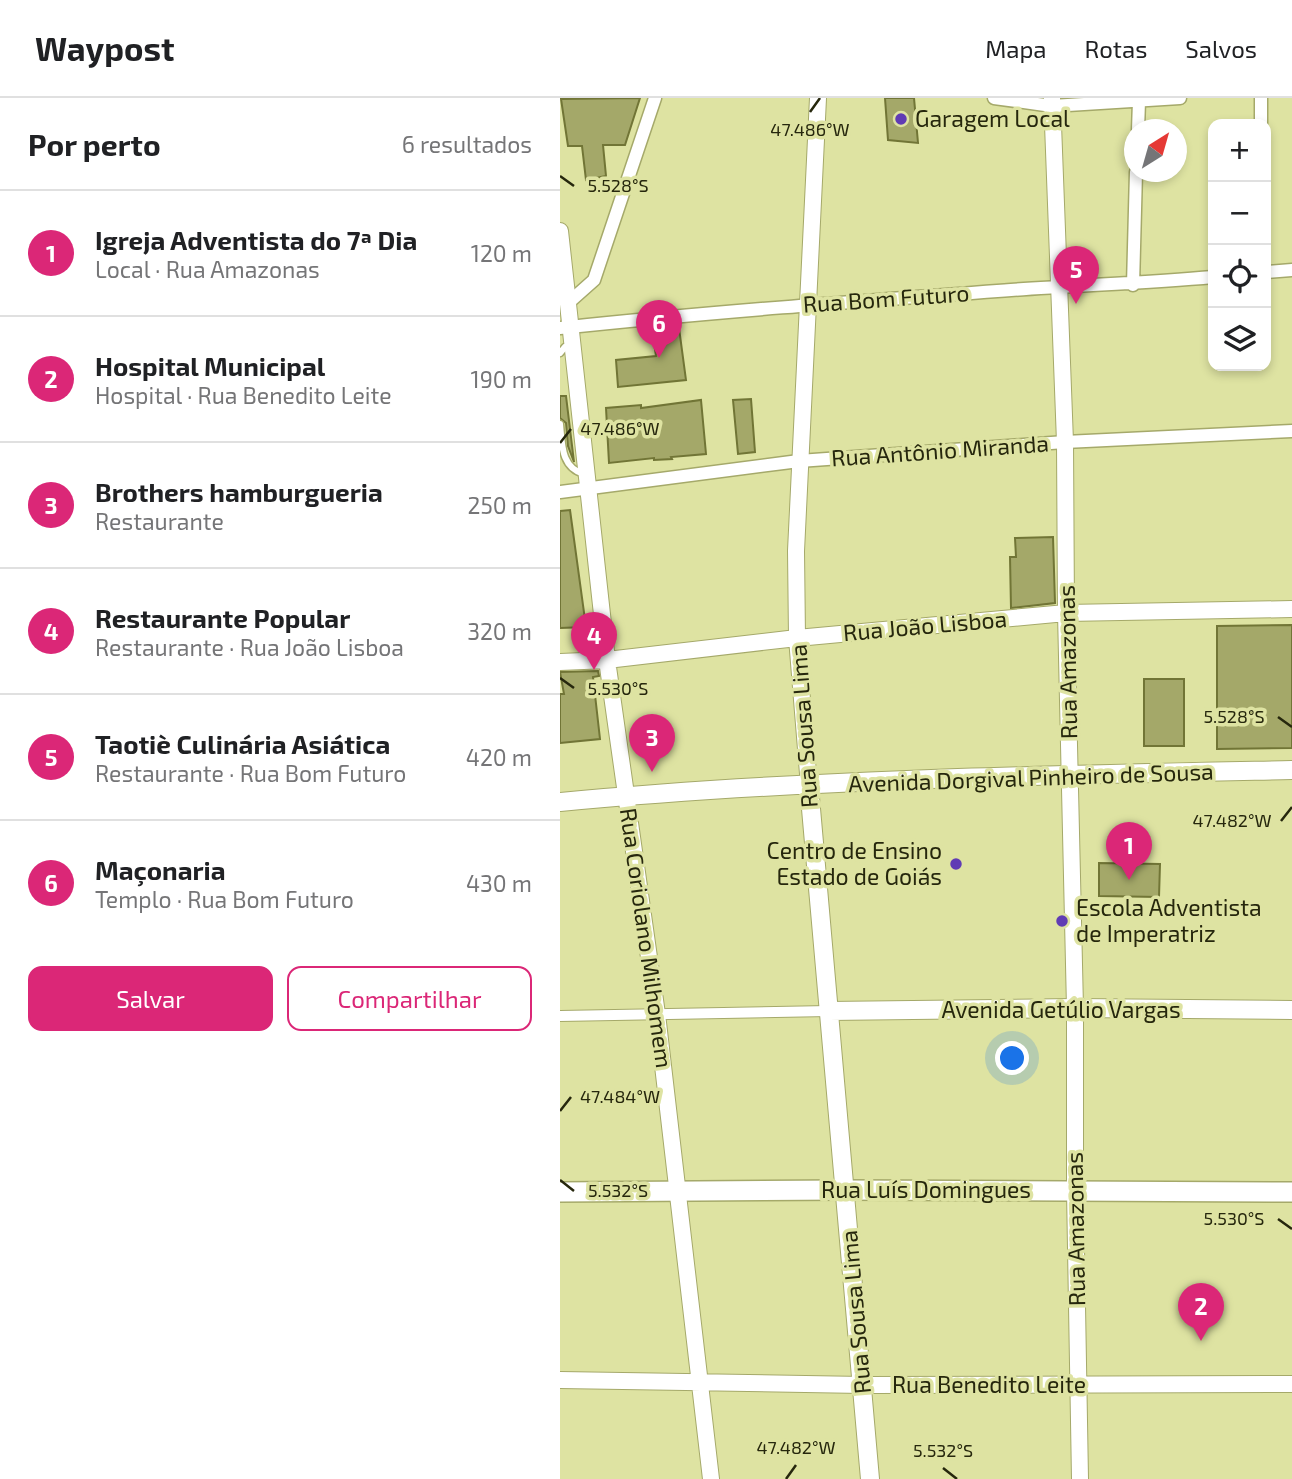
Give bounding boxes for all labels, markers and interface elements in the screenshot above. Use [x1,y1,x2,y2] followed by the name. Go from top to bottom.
[35,28,174,68] text: Waypost
[985,34,1047,63] text: Mapa
[1085,34,1147,63] text: Rotas
[1185,34,1257,63] text: Salvos
[915,104,1070,132] place label: Garagem Local
[893,111,909,127] marker: Garagem Local
[770,118,850,140] text: 47.486°W
[1124,119,1187,182] north arrow
[1208,119,1271,371] map controls
[1208,119,1271,182] button: +
[28,126,161,162] text: Por perto
[402,130,532,158] text: 6 resultados
[587,174,649,196] text: 5.528°S
[1208,182,1271,245] button: −
[95,224,417,255] text: Igreja Adventista do 7ª Dia
[46,239,56,267] text: 1
[471,239,532,267] text: 120 m
[1208,245,1271,308] button: locate
[1053,246,1099,304] pin: 5
[95,255,320,283] text: Local · Rua Amazonas
[802,278,970,318] street label: Rua Bom Futuro
[636,300,682,358] pin: 6
[1208,308,1271,371] button: layers
[95,350,325,381] text: Hospital Municipal
[44,365,58,393] text: 2
[471,365,532,393] text: 190 m
[95,381,392,409] text: Hospital · Rua Benedito Leite
[580,417,660,439] text: 47.486°W
[830,428,1050,472] street label: Rua Antônio Miranda
[95,476,383,507] text: Brothers hamburgueria
[44,491,58,519] text: 3
[468,491,532,519] text: 250 m
[95,507,224,535] text: Restaurante
[1052,585,1082,739] street label: Rua Amazonas
[95,602,350,633] text: Restaurante Popular
[842,604,1008,646] street label: Rua João Lisboa
[571,612,617,670] pin: 4
[44,617,58,645] text: 4
[467,617,532,645] text: 320 m
[95,633,404,661] text: Restaurante · Rua João Lisboa
[783,643,823,809] street label: Rua Sousa Lima
[588,677,648,699] text: 5.530°S
[1203,705,1265,727] text: 5.528°S
[629,714,675,772] pin: 3
[95,728,390,759] text: Taotiè Culinária Asiática
[45,743,57,771] text: 5
[466,743,532,771] text: 420 m
[848,757,1214,797] street label: Avenida Dorgival Pinheiro de Sousa
[95,759,406,787] text: Restaurante · Rua Bom Futuro
[615,806,679,1070] street label: Rua Coriolano Milhomem
[1192,809,1272,831] text: 47.482°W
[1106,822,1152,880] pin: 1
[767,836,942,890] place label: Centro de Ensino Estado de Goiás
[95,854,226,885] text: Maçonaria
[948,856,964,872] marker: Centro de Ensino Estado de Goiás
[44,869,58,897] text: 6
[466,869,532,897] text: 430 m
[95,885,354,913] text: Templo · Rua Bom Futuro
[1076,893,1262,947] place label: Escola Adventista de Imperatriz
[1054,913,1070,929] marker: Escola Adventista de Imperatriz
[28,966,273,1031] button: Salvar
[287,966,532,1031] button: Compartilhar
[941,995,1181,1023] street label: Avenida Getúlio Vargas
[995,1041,1029,1075] your location
[580,1085,660,1107] text: 47.484°W
[1060,1152,1090,1306] street label: Rua Amazonas
[821,1175,1031,1203] street label: Rua Luís Domingues
[588,1179,648,1201] text: 5.532°S
[1204,1207,1264,1229] text: 5.530°S
[834,1229,876,1395] street label: Rua Sousa Lima
[1178,1283,1224,1341] pin: 2
[892,1370,1086,1398] street label: Rua Benedito Leite
[756,1436,836,1458] text: 47.482°W
[913,1439,973,1461] text: 5.532°S

